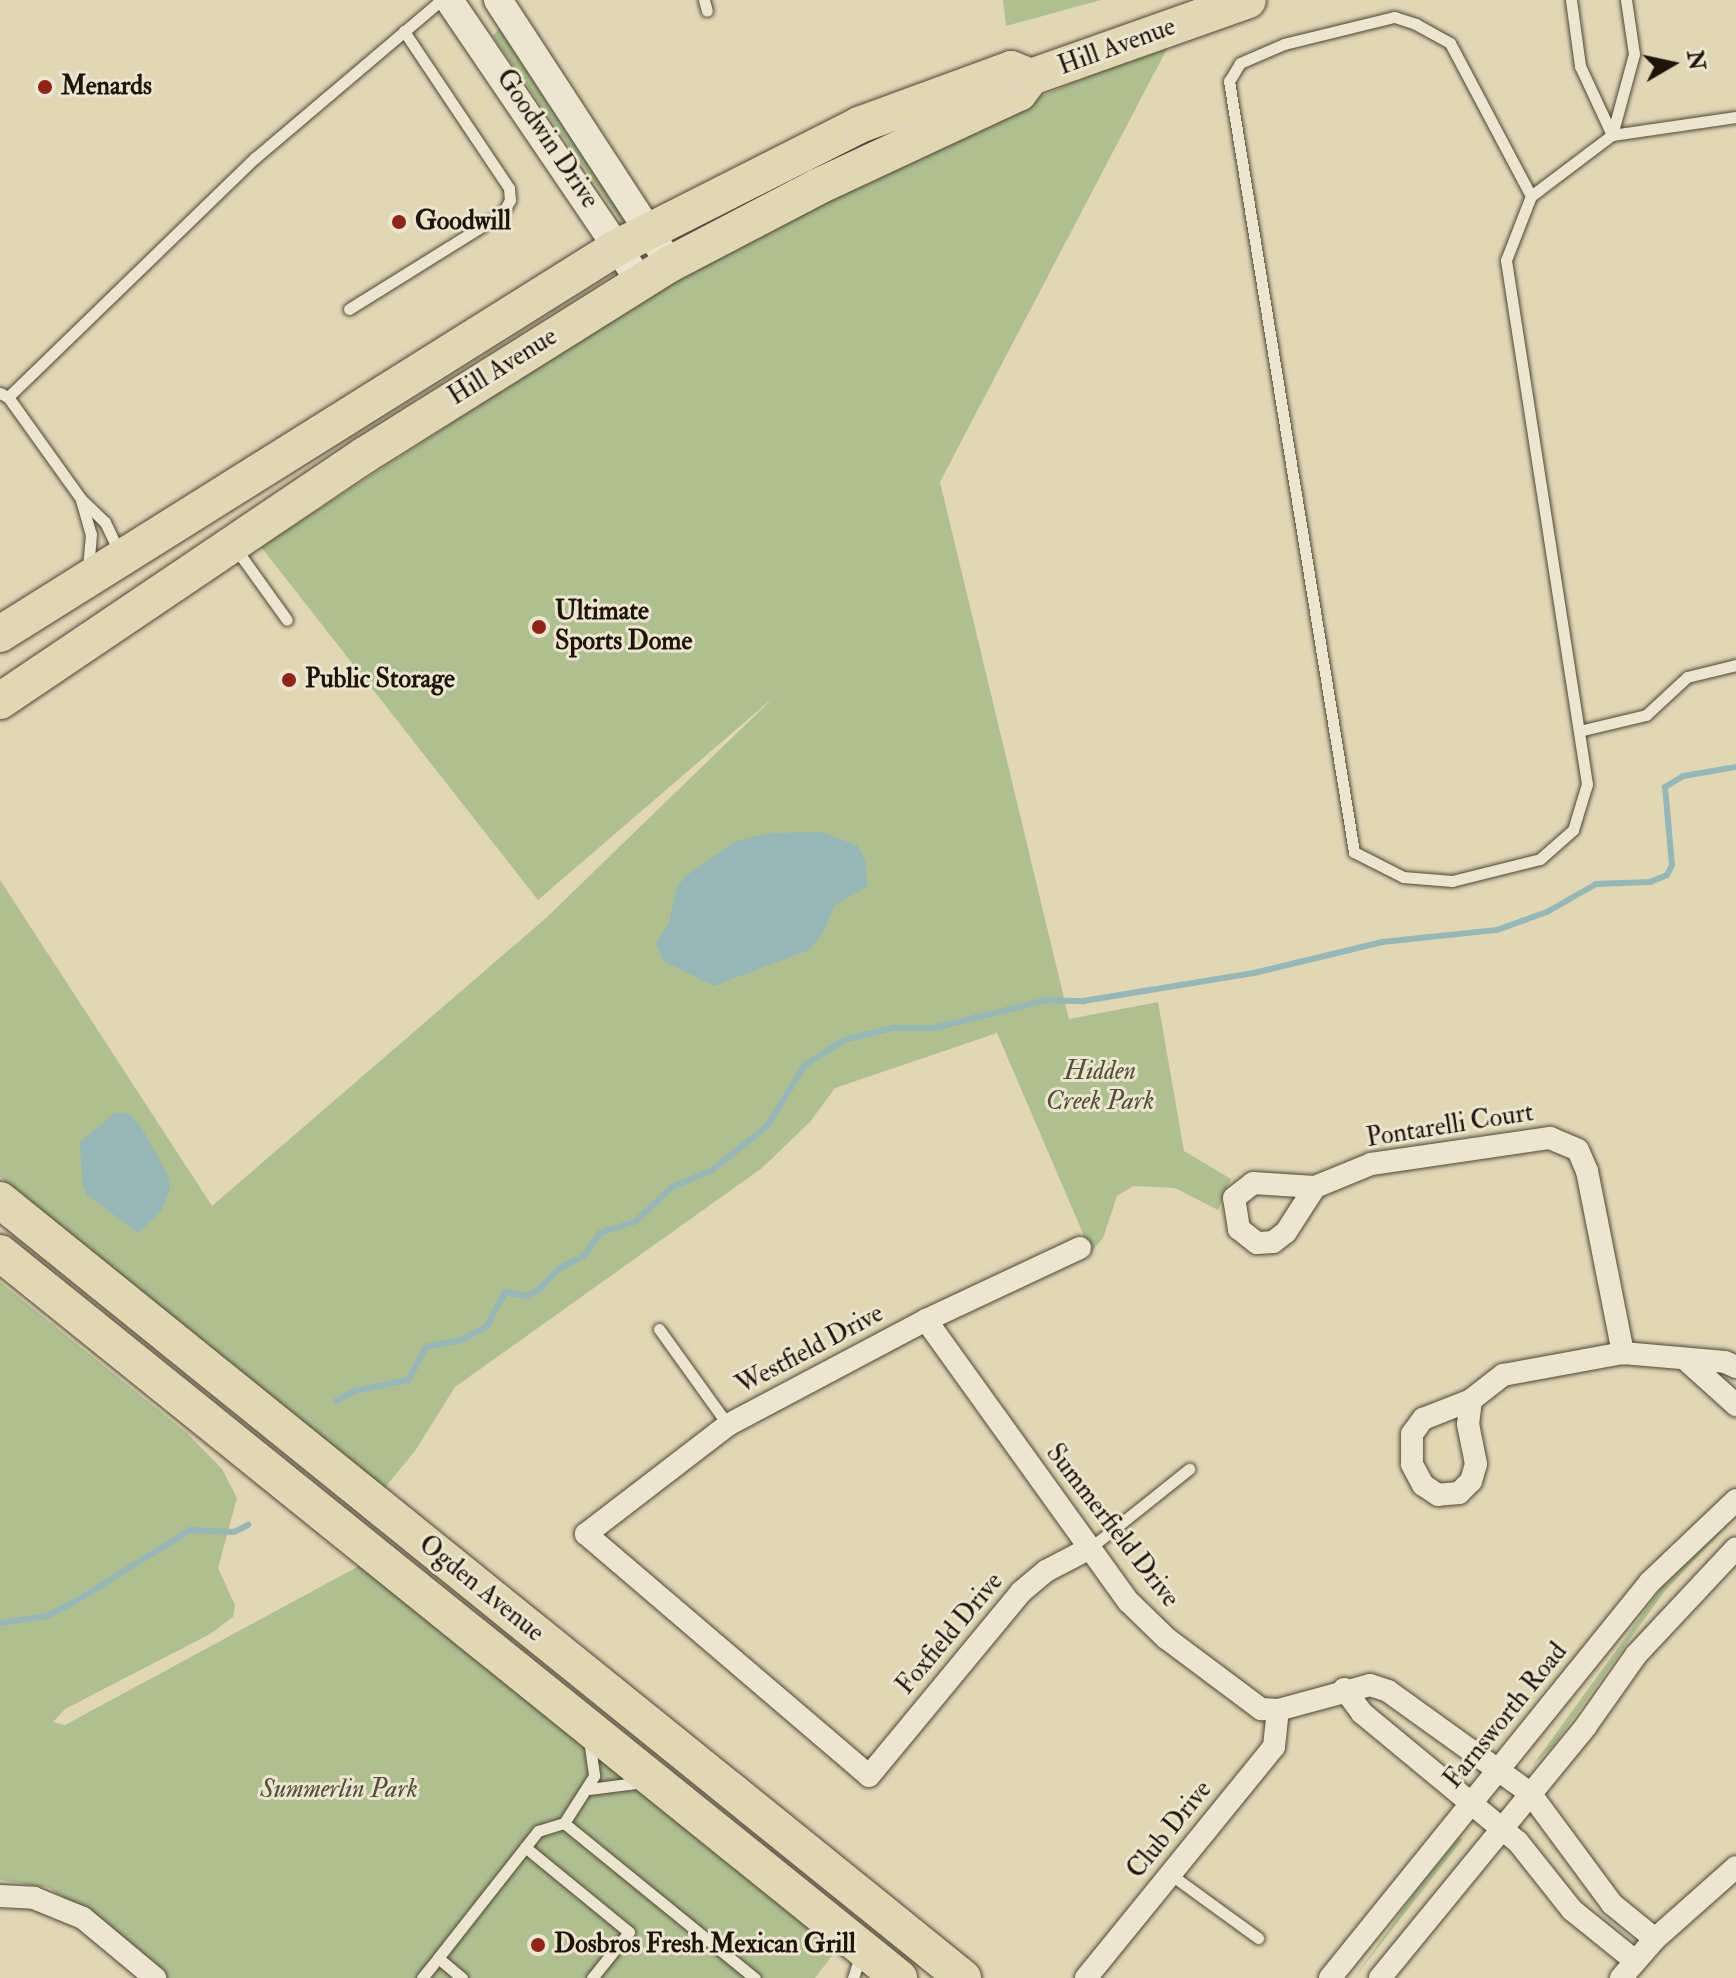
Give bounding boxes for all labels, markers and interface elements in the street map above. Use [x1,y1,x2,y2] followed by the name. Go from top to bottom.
[1054,11,1180,83] street label: Hill Avenue
[1632,24,1712,104] north arrow
[1680,48,1711,72] text: N
[489,64,605,214] street label: Goodwin Drive
[61,71,152,103] place label: Menards
[36,78,54,96] marker: Menards
[415,206,511,238] place label: Goodwill
[390,213,408,231] marker: Goodwill
[443,321,563,413] street label: Hill Avenue
[555,596,692,658] place label: Ultimate Sports Dome
[530,618,548,636] marker: Ultimate Sports Dome
[305,664,455,696] place label: Public Storage
[280,671,298,689] marker: Public Storage
[1046,1056,1154,1118] park label: Hidden Creek Park
[1364,1097,1536,1155] street label: Pontarelli Court
[731,1298,889,1402] street label: Westfield Drive
[1039,1438,1185,1614] street label: Summerfield Drive
[412,1529,550,1649] street label: Ogden Avenue
[890,1567,1010,1701] street label: Foxfield Drive
[1438,1637,1574,1795] street label: Farnsworth Road
[260,1774,418,1806] park label: Summerlin Park
[1121,1775,1219,1885] street label: Club Drive
[554,1929,856,1961] place label: Dosbros Fresh Mexican Grill
[529,1936,547,1954] marker: Dosbros Fresh Mexican Grill

